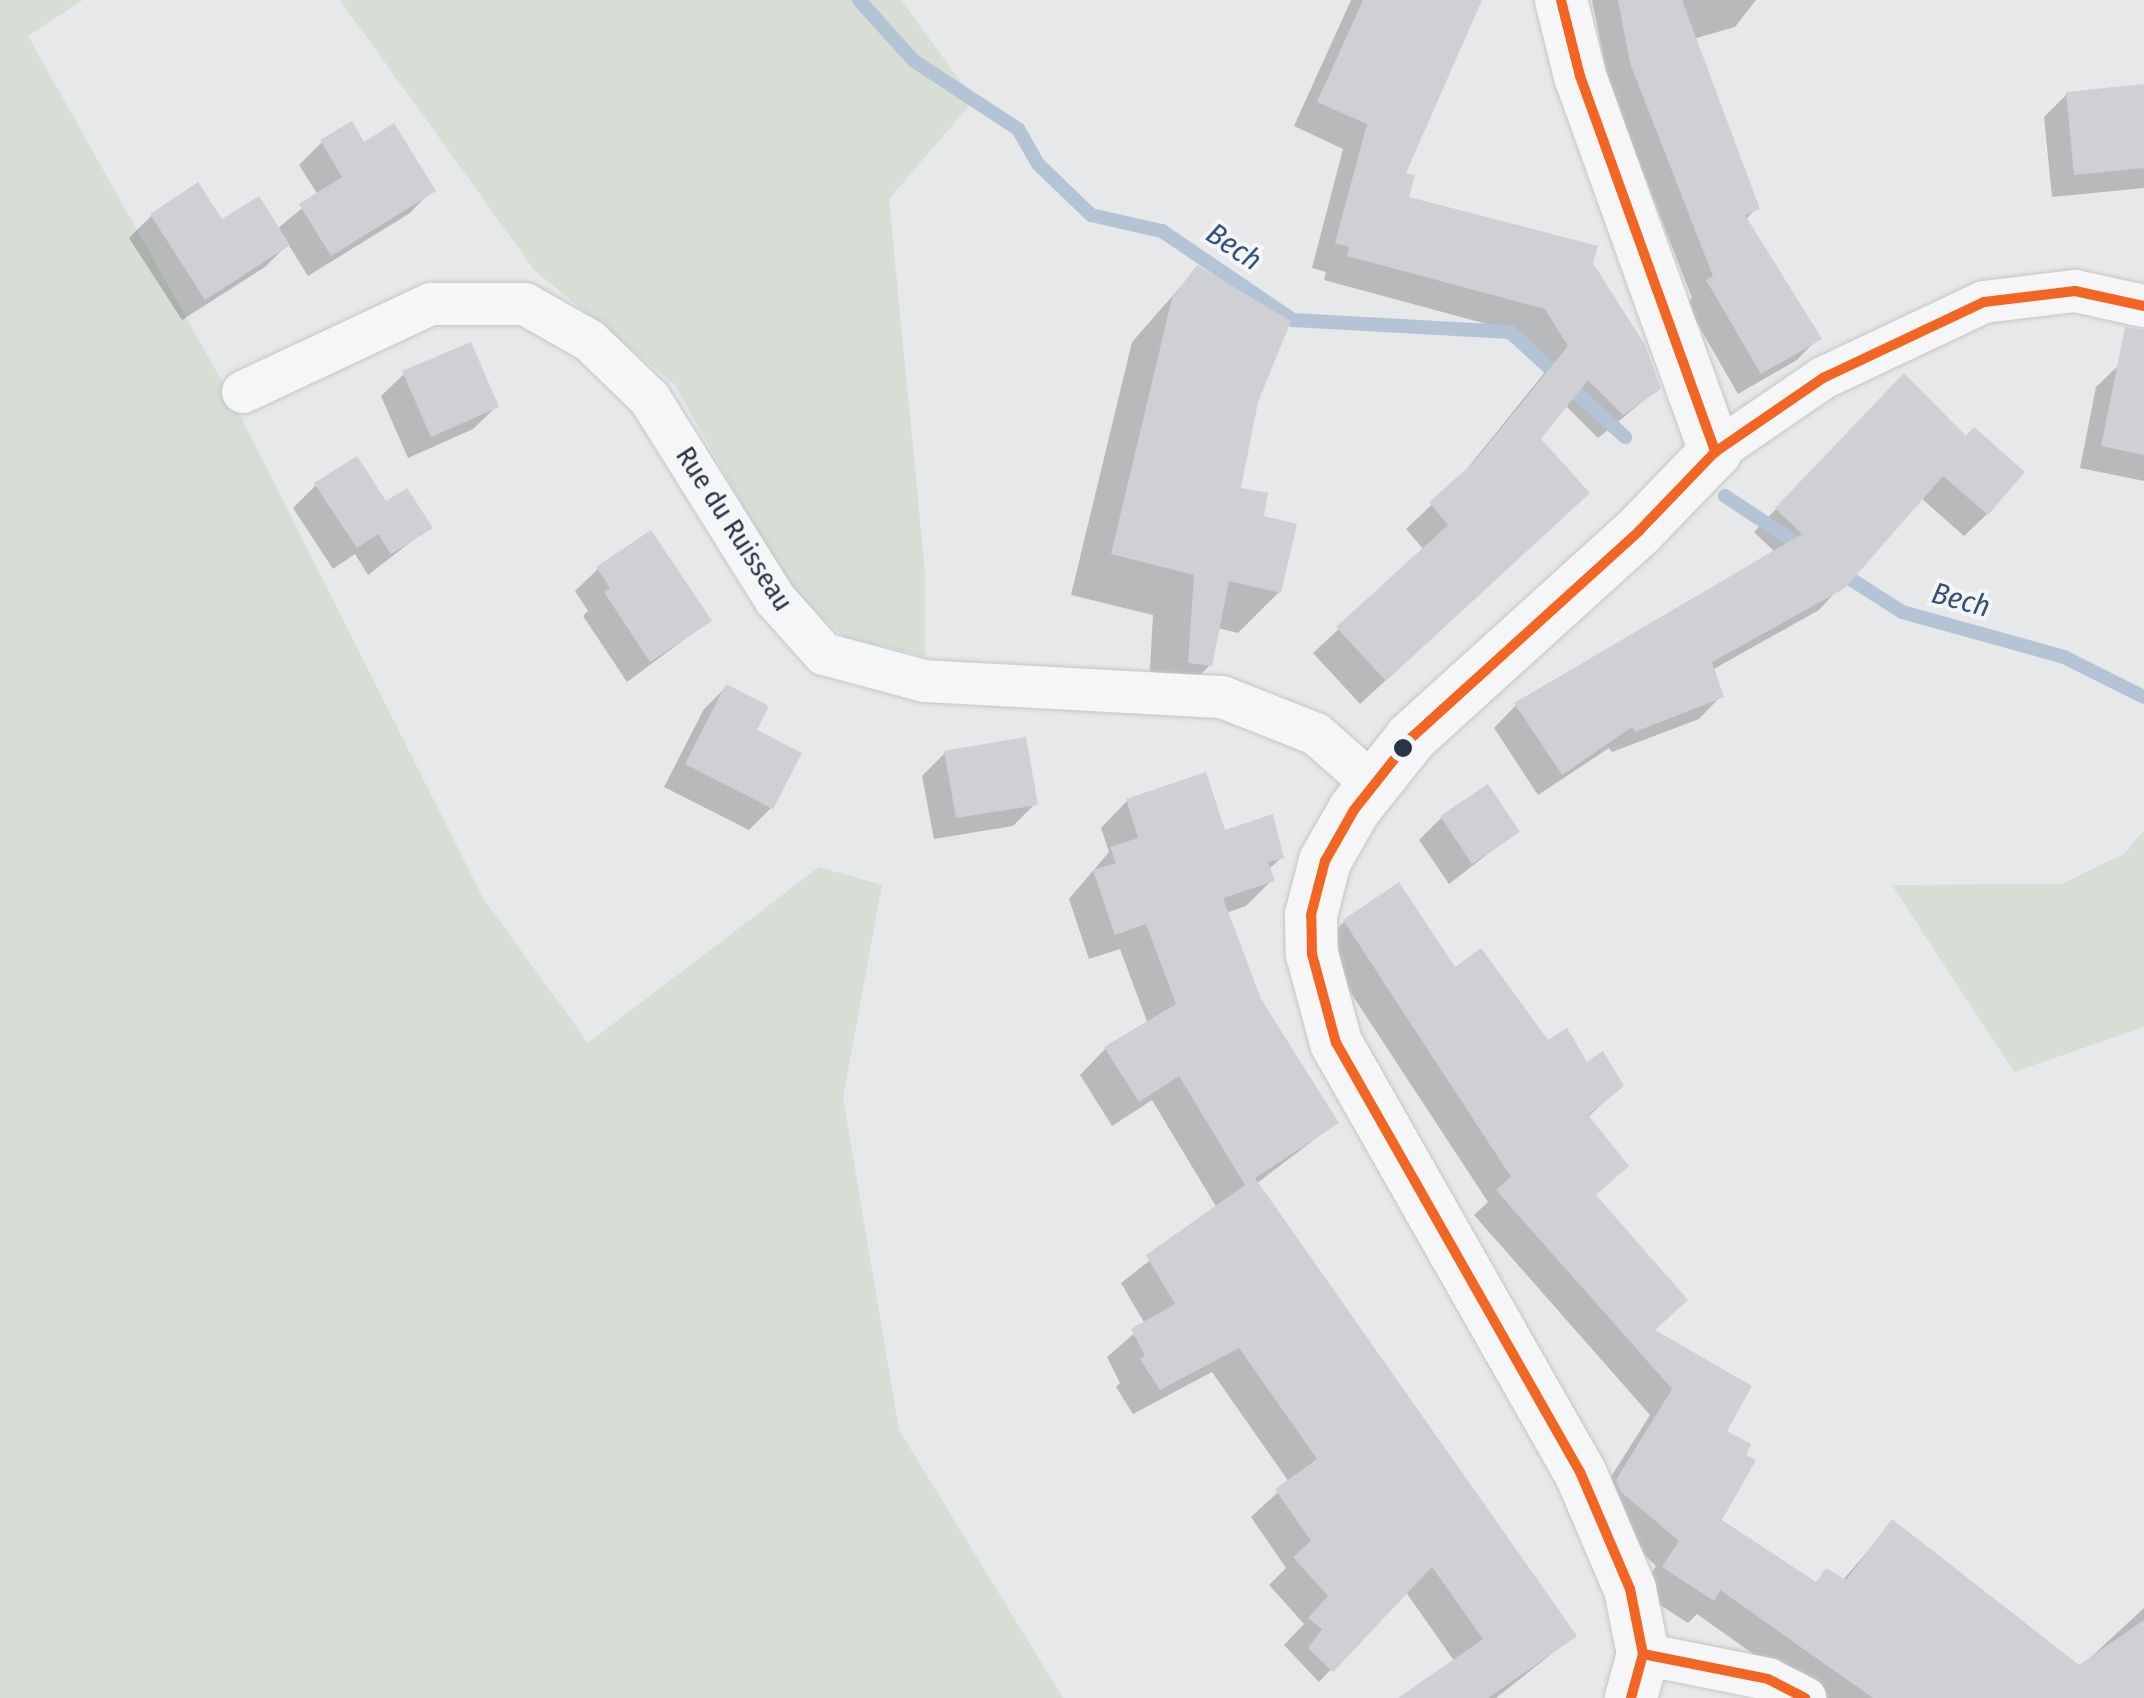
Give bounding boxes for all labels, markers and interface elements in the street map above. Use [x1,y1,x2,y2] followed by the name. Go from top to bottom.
[1199,216,1269,278] water label: Bech
[668,441,800,617] street label: Rue du Ruisseau
[1928,575,1994,625] water label: Bech
[1393,738,1413,758] unlabelled marker

